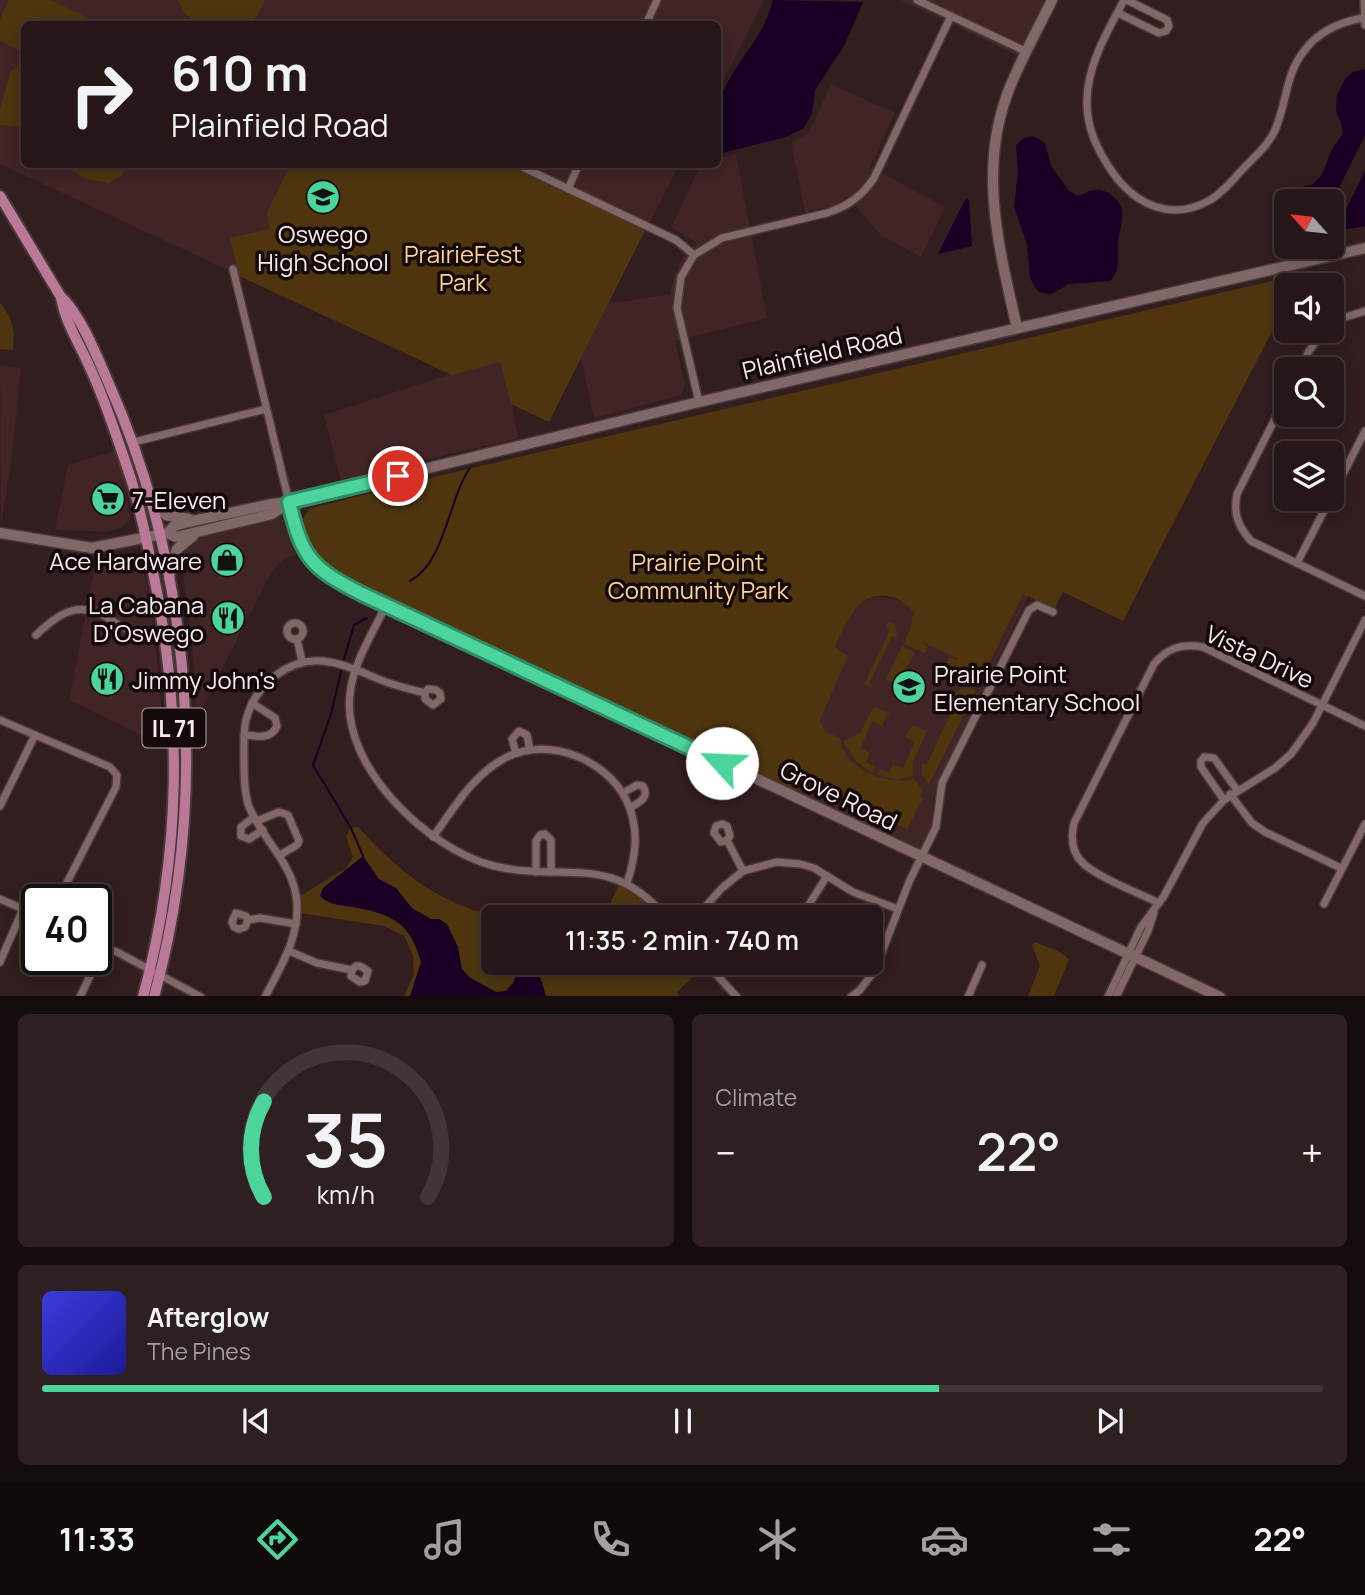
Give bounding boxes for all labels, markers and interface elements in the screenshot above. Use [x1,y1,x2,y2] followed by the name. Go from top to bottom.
[171,39,308,106] text: 610 m
[56,49,147,140] icon: right
[171,103,389,147] text: Plainfield Road
[304,178,342,216] school or university icon: Oswego High School
[1274,189,1344,259] north arrow
[1274,189,1344,511] map controls
[257,217,389,278] place label: Oswego High School
[404,237,522,298] park label: PrairieFest Park
[1274,273,1344,343] button: sound
[739,318,905,386] street label: Plainfield Road
[1274,357,1344,427] button: search
[1274,441,1344,511] button: layers
[368,446,428,506] pin
[379,457,417,495] icon: arrive
[89,480,127,518] supermarket icon: 7-Eleven
[132,483,226,516] place label: 7-Eleven
[208,541,246,579] shop icon: Ace Hardware
[49,544,202,577] place label: Ace Hardware
[608,545,789,606] park label: Prairie Point Community Park
[88,588,204,649] place label: La Cabana D'Oswego
[209,599,247,637] restaurant icon: La Cabana D'Oswego
[1200,617,1320,695] street label: Vista Drive
[934,657,1140,718] place label: Prairie Point Elementary School
[88,660,126,698] restaurant icon: Jimmy John's
[132,663,275,696] place label: Jimmy John's
[890,668,928,706] school or university icon: Prairie Point Elementary School
[142,708,206,748] road number: IL 71
[685,726,759,800] position arrow
[775,752,903,838] street label: Grove Road
[21,884,112,975] speed limit sign: 40
[565,922,799,958] text: 11:35 · 2 min · 740 m
[716,1081,797,1113] text: Climate
[303,1089,388,1189] text: 35
[976,1116,1061,1187] text: 22°
[716,1126,736,1178] text: −
[1301,1126,1323,1178] text: +
[317,1176,375,1211] text: km/h
[147,1299,269,1335] text: Afterglow
[147,1335,251,1367] text: The Pines
[237,1402,275,1440] icon: previous
[664,1402,702,1440] icon: pause
[1091,1402,1129,1440] icon: next
[253,1515,302,1564] icon: directions
[420,1515,469,1564] icon: music
[586,1515,635,1564] icon: phone
[753,1515,802,1564] icon: climate
[920,1515,969,1564] icon: car
[1087,1515,1136,1564] icon: filters
[59,1517,135,1561] text: 11:33
[1254,1517,1306,1561] text: 22°

